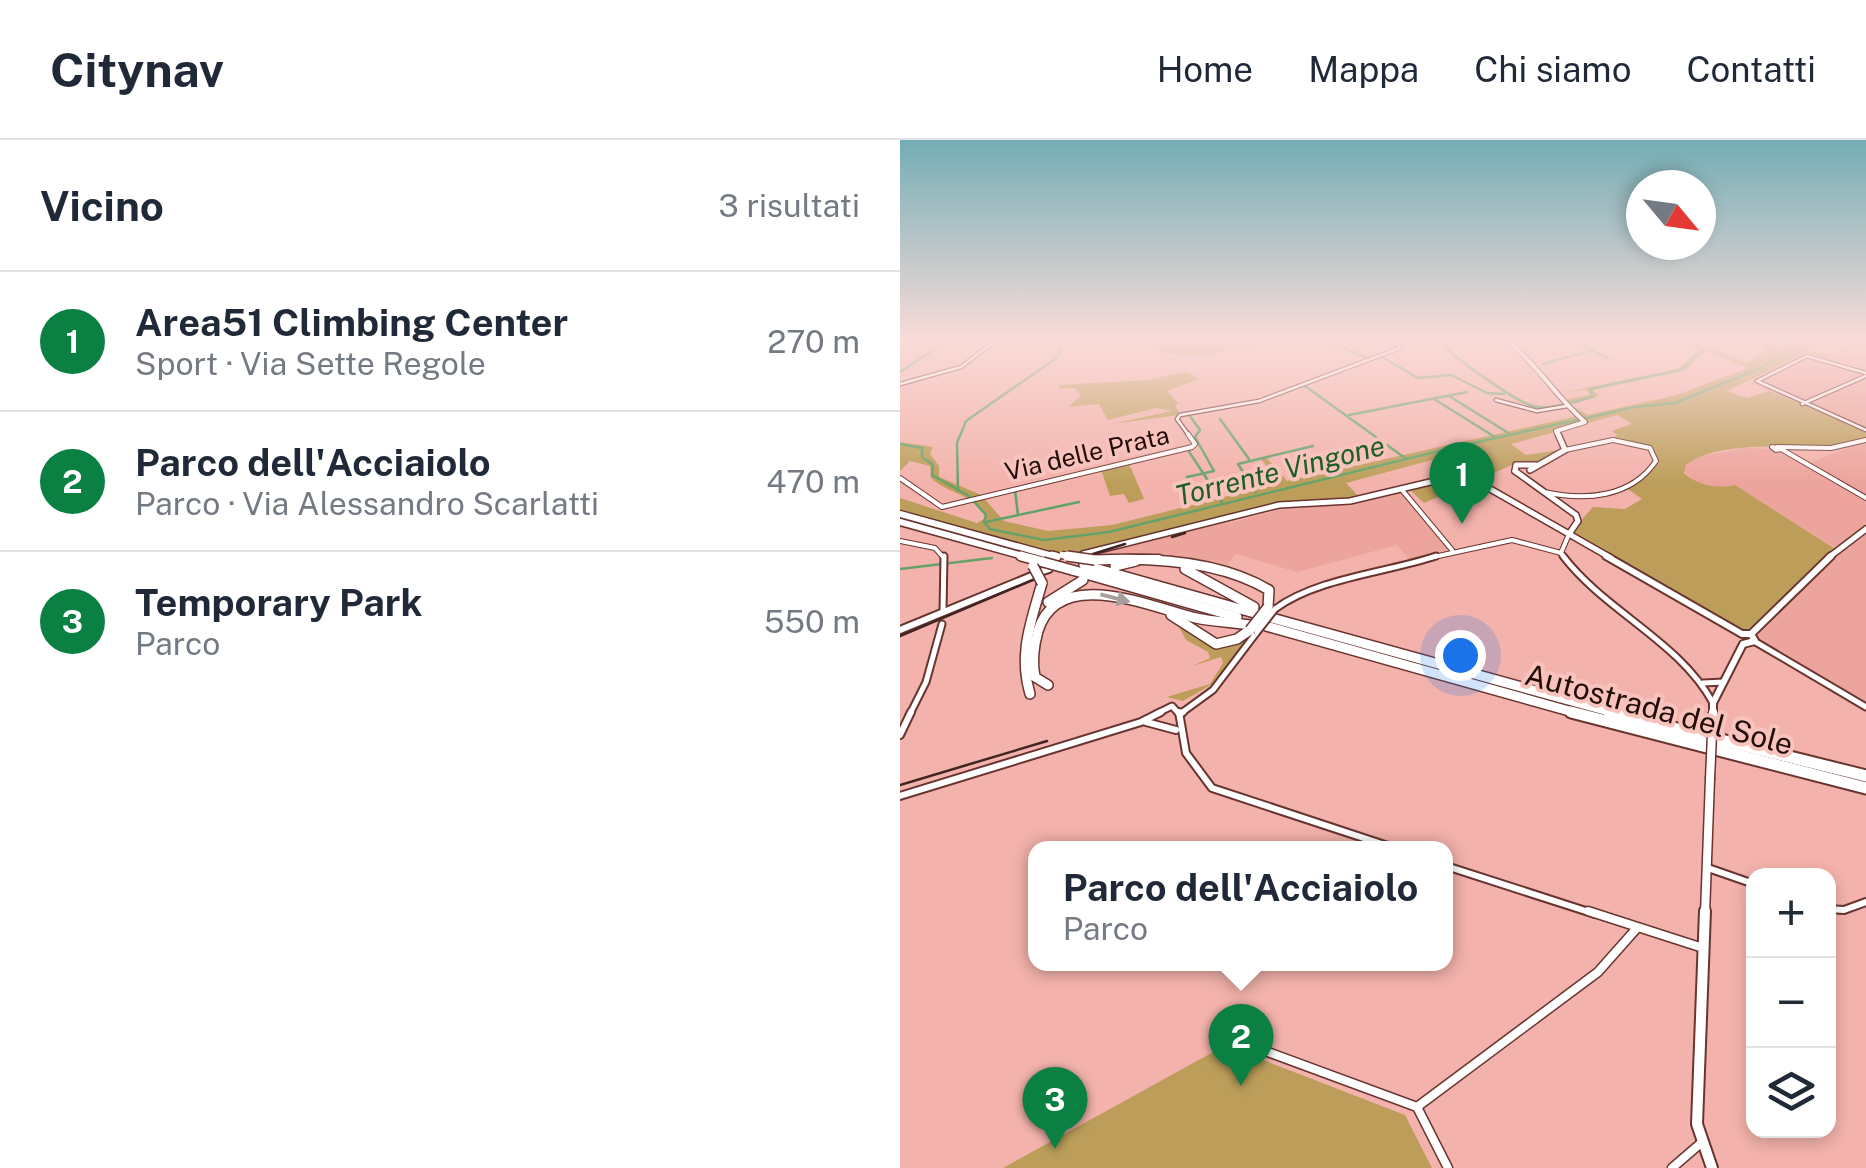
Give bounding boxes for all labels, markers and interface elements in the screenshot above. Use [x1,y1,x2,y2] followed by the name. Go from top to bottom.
[50,41,224,98] text: Citynav
[1157,49,1253,90] text: Home
[1308,49,1419,90] text: Mappa
[1474,49,1631,90] text: Chi siamo
[1686,49,1816,90] text: Contatti
[1626,170,1716,260] north arrow
[40,181,164,230] text: Vicino
[718,187,860,224] text: 3 risultati
[135,300,568,345] text: Area51 Climbing Center
[66,323,79,360] text: 1
[767,323,860,360] text: 270 m
[135,345,486,382] text: Sport · Via Sette Regole
[1002,420,1172,486] street label: Via delle Prata
[1172,428,1388,512] water label: Torrente Vingone
[135,440,491,485] text: Parco dell'Acciaiolo
[1430,442,1494,524] pin: 1
[62,463,83,500] text: 2
[766,463,860,500] text: 470 m
[135,485,599,522] text: Parco · Via Alessandro Scarlatti
[135,580,422,625] text: Temporary Park
[1100,591,1131,606] one-way arrow
[62,603,83,640] text: 3
[764,603,860,640] text: 550 m
[135,625,220,662] text: Parco
[1435,630,1486,681] your location
[1521,656,1797,762] street label: Autostrada del Sole
[1028,841,1453,971] popup
[1063,865,1418,910] text: Parco dell'Acciaiolo
[1746,868,1836,1138] map controls
[1746,868,1836,958] button: +
[1063,910,1148,947] text: Parco
[1746,958,1836,1048] button: −
[1208,1004,1274,1086] pin: 2
[1746,1048,1836,1138] button: layers
[1022,1066,1088,1149] pin: 3

